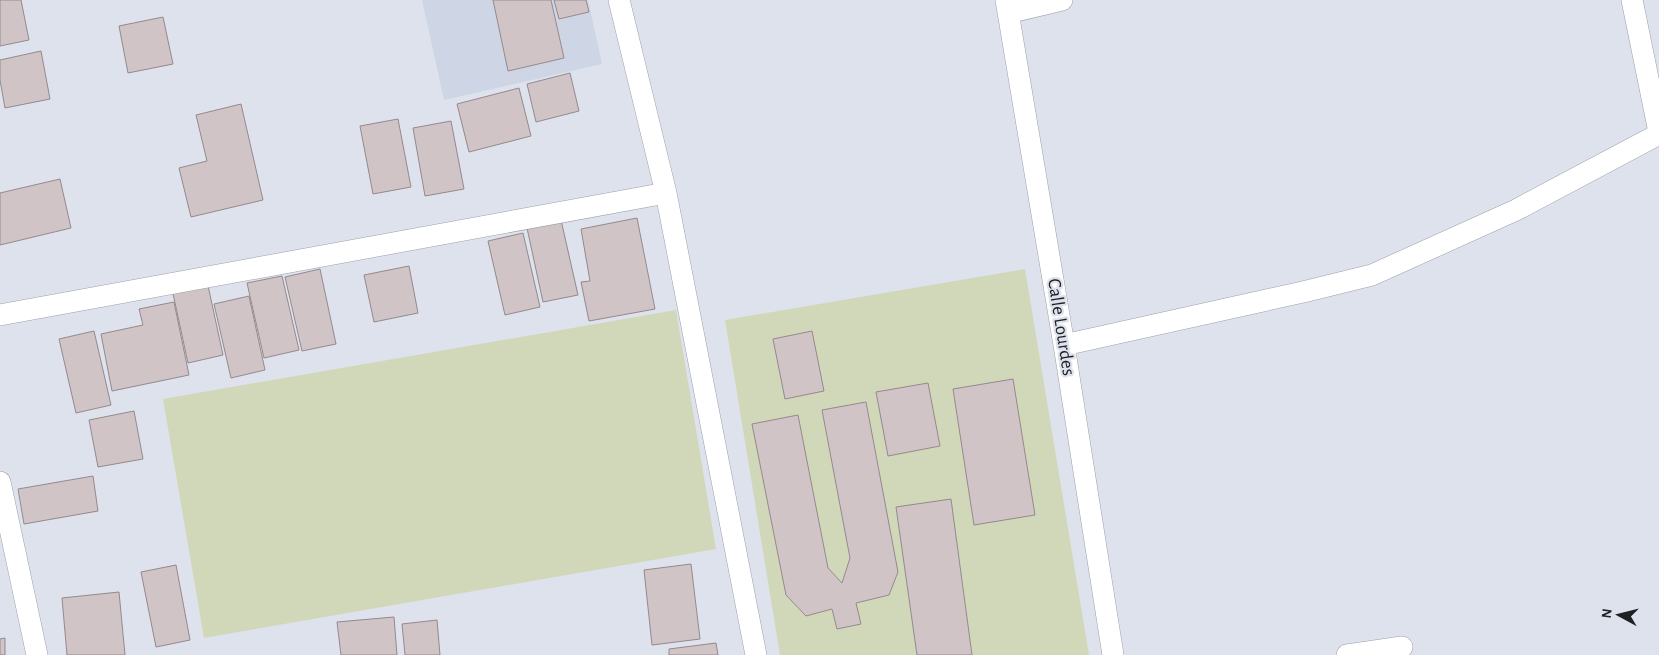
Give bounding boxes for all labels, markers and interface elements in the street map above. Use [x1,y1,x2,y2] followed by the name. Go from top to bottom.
[1044,277,1078,377] street label: Calle Lourdes
[1594,590,1644,640] north arrow
[1600,608,1615,619] text: N

